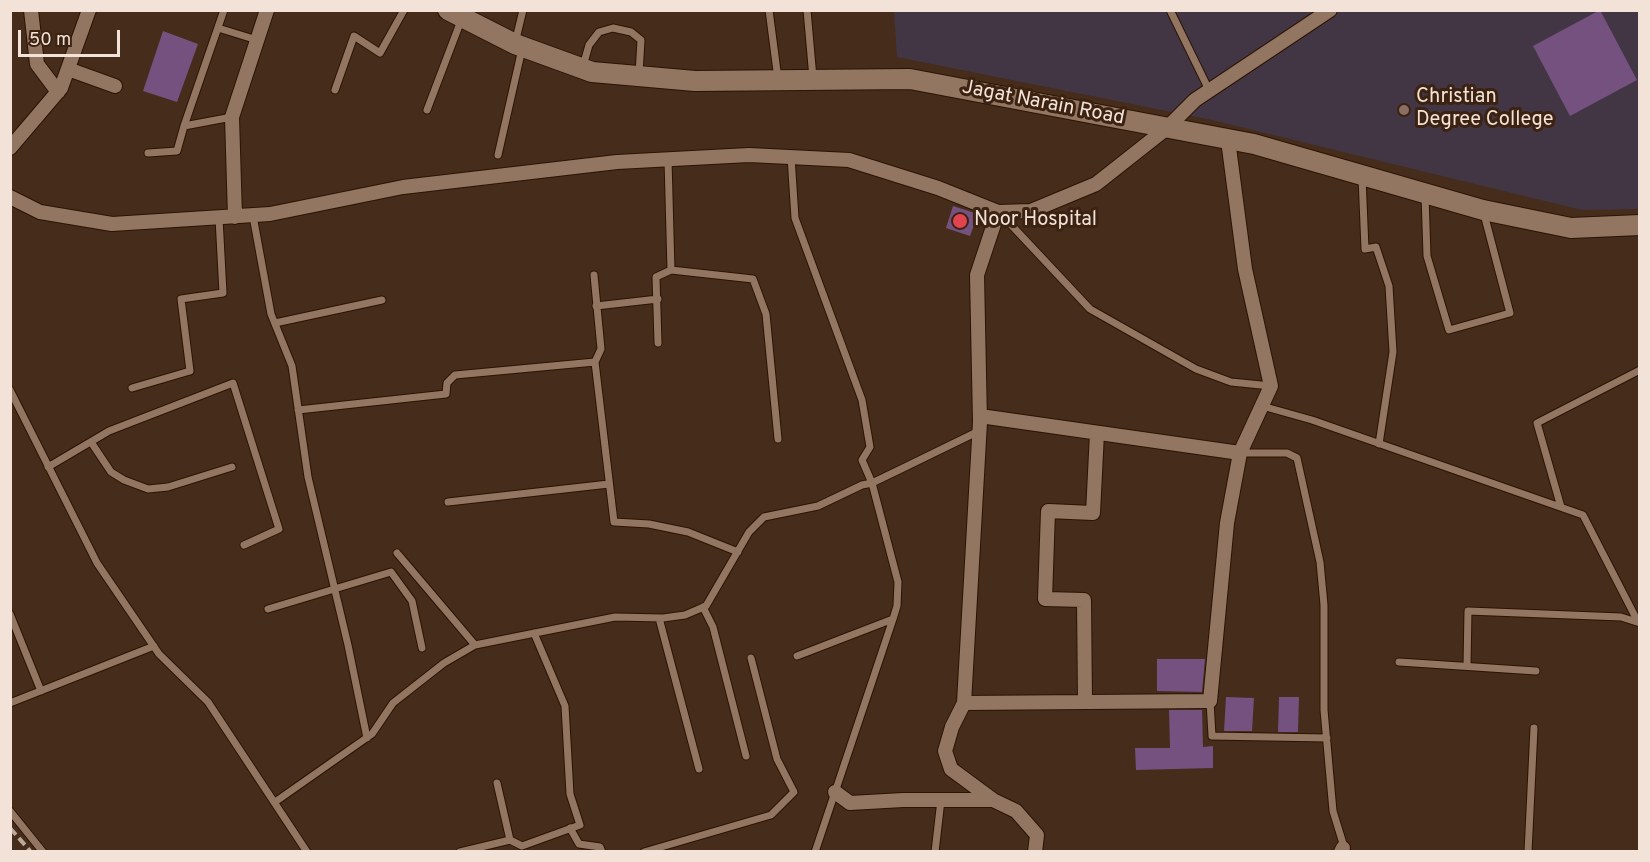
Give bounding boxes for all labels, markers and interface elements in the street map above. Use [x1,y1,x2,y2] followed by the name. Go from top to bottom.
[21,18,123,56] scale bar
[29,29,71,52] text: 50 m
[960,76,1126,132] street label: Jagat Narain Road
[1416,86,1554,133] place label: Christian Degree College
[1397,103,1411,117] marker: Christian Degree College
[974,209,1097,233] place label: Noor Hospital
[951,212,969,230] marker: Noor Hospital

